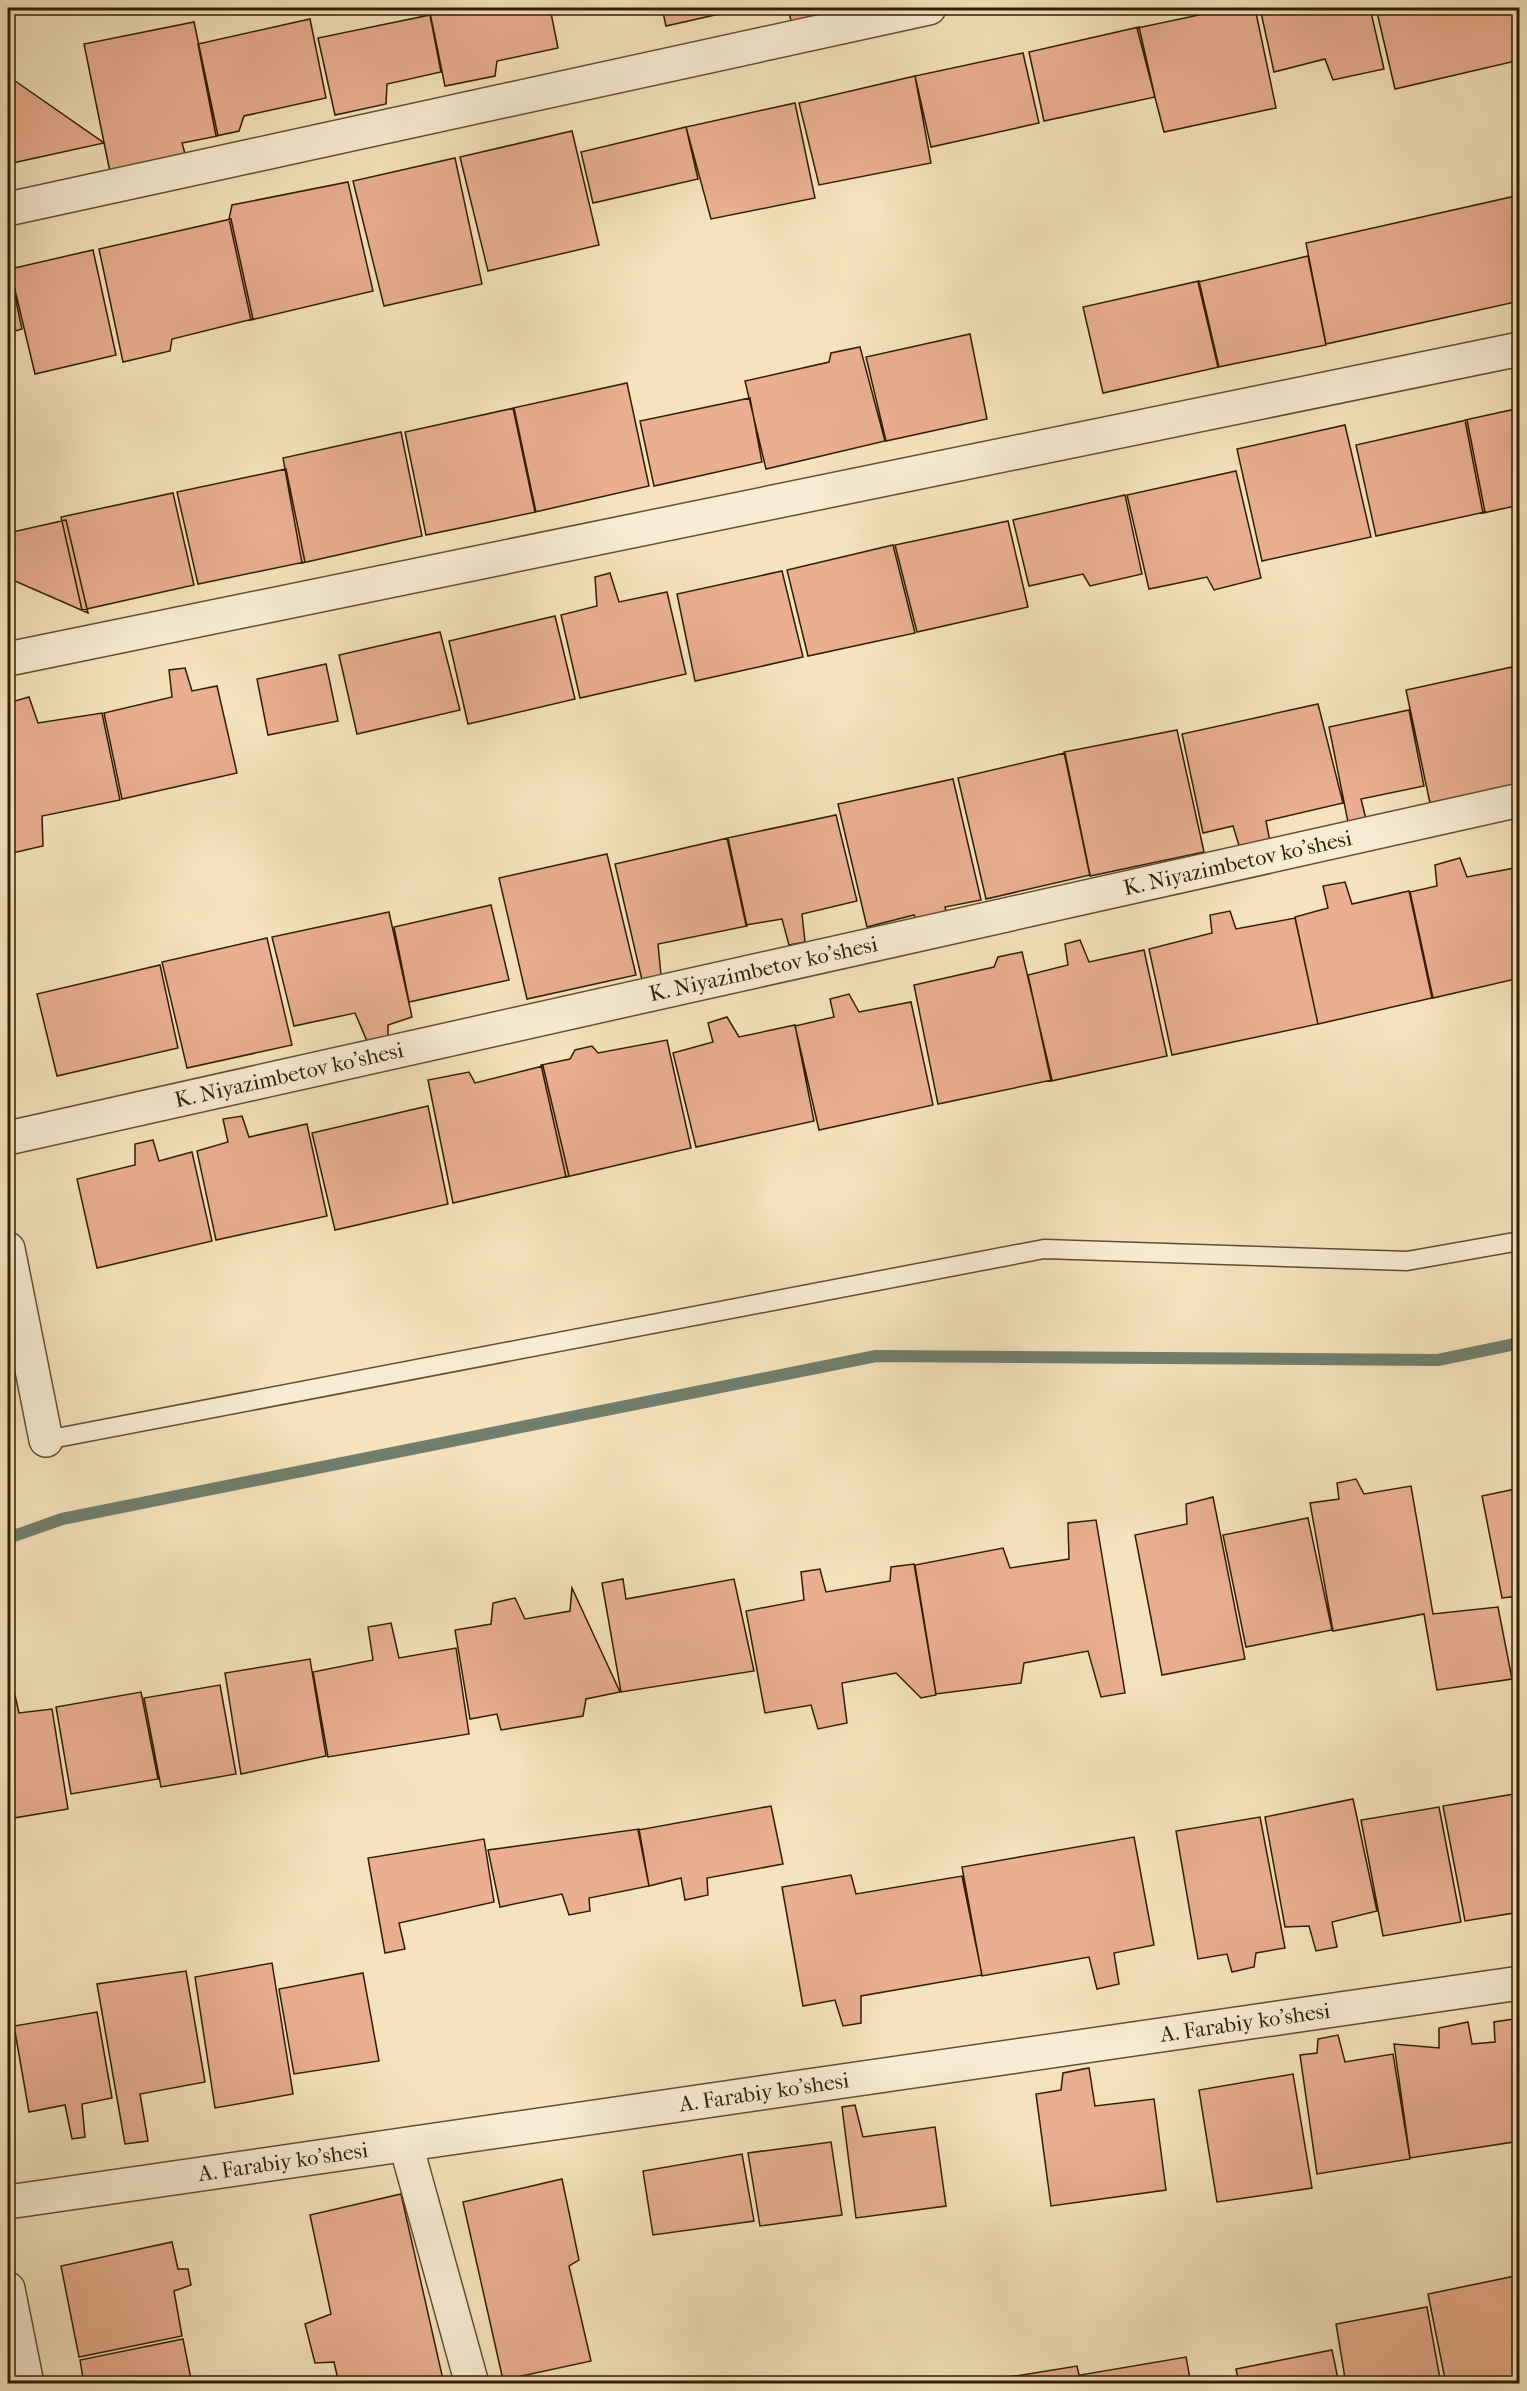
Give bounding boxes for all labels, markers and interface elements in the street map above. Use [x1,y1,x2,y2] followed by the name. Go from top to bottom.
[1121,825,1355,901] street label: K. Niyazimbetov ko'shesi
[647,931,881,1007] street label: K. Niyazimbetov ko'shesi
[172,1037,406,1113] street label: K. Niyazimbetov ko'shesi
[1157,1998,1332,2048] street label: A. Farabiy ko'shesi
[676,2067,851,2118] street label: A. Farabiy ko'shesi
[195,2137,370,2187] street label: A. Farabiy ko'shesi

